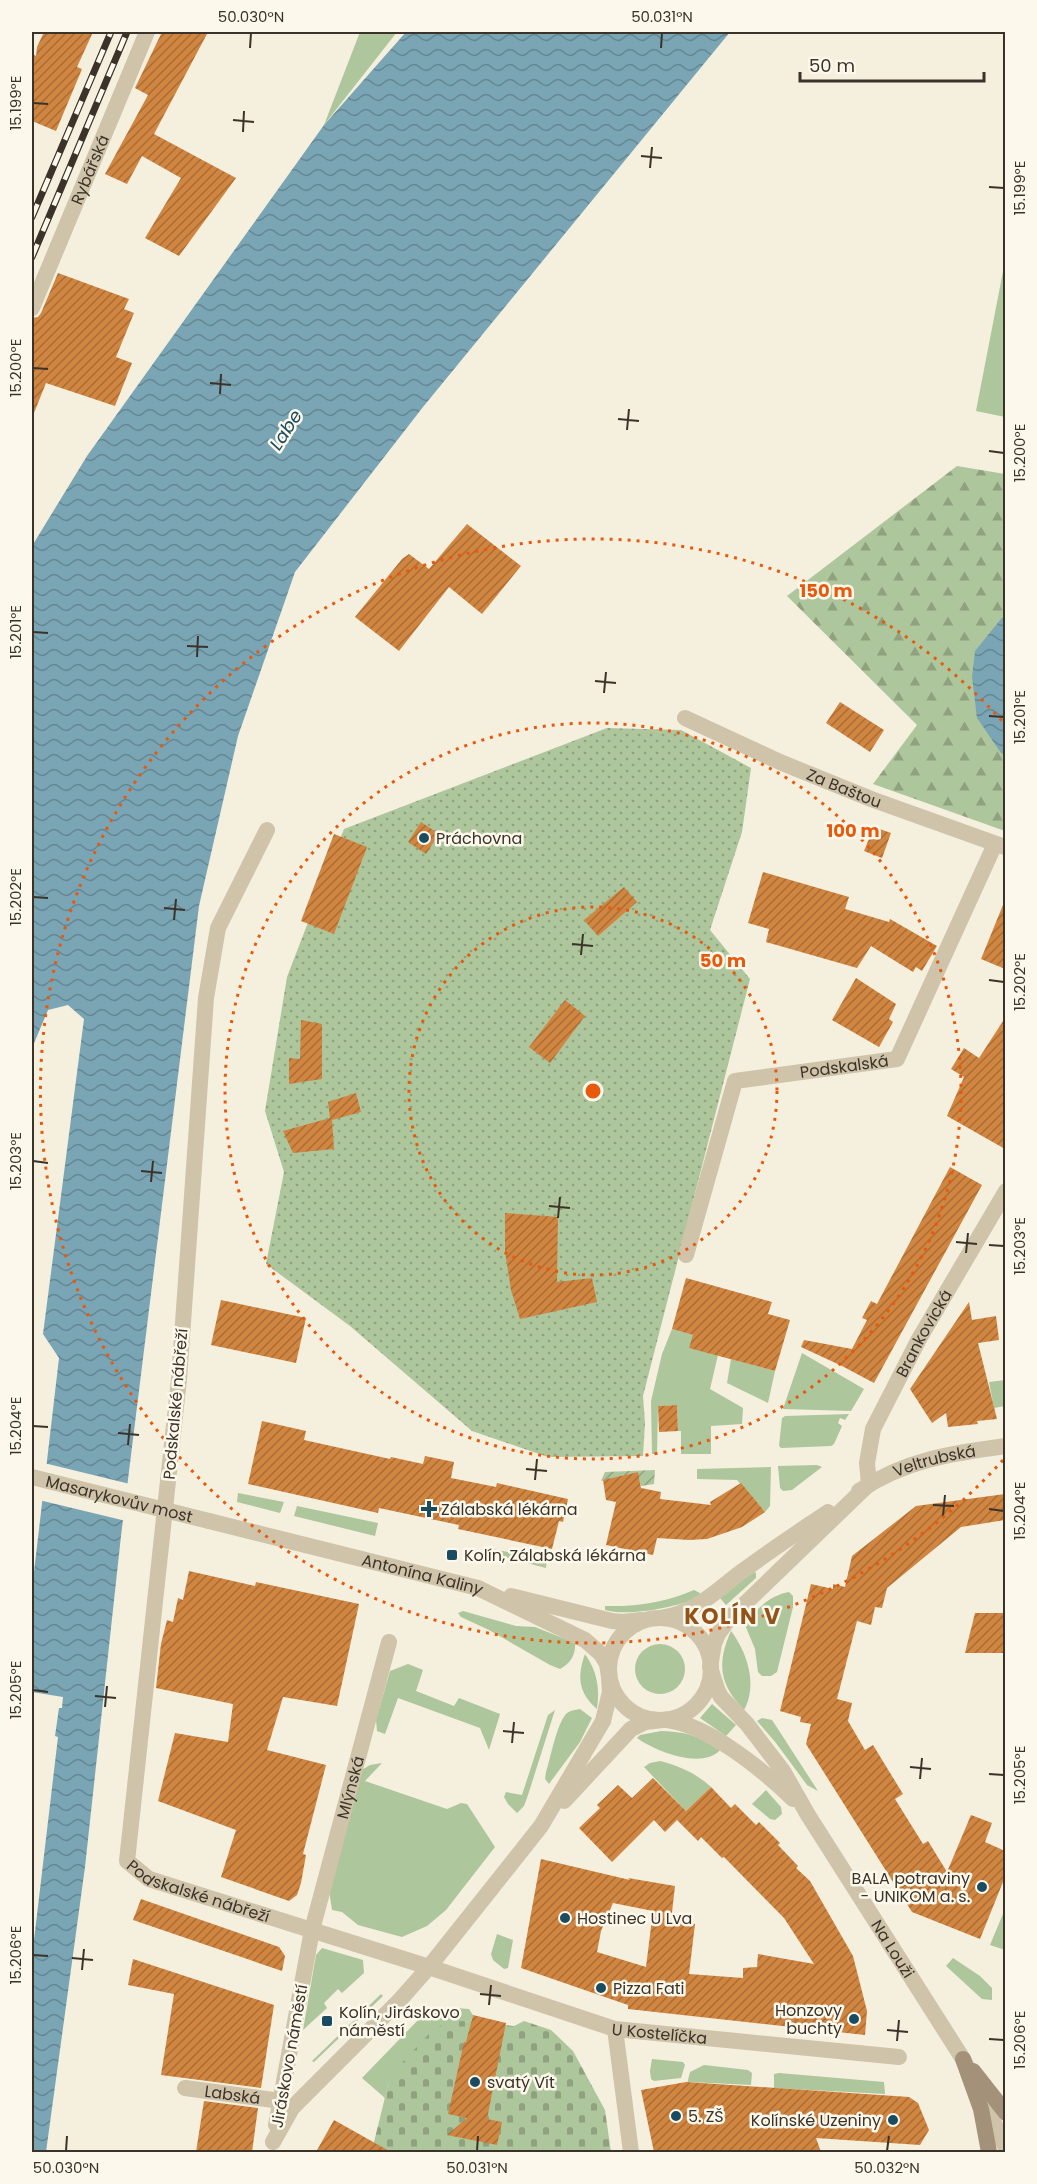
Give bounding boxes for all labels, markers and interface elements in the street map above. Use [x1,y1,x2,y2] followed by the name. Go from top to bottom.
[218,6,284,27] text: 50.030°N
[631,6,693,27] text: 50.031°N
[800,45,984,83] scale bar
[809,53,855,78] text: 50 m
[5,76,26,130] text: 15.199°E
[65,131,115,208] street label: Rybářská
[1009,161,1030,215] text: 15.199°E
[5,339,26,397] text: 15.200°E
[263,405,308,455] water label: Labe
[1009,424,1030,482] text: 15.200°E
[799,578,853,603] text: 150 m
[5,605,26,659] text: 15.201°E
[1009,690,1030,744] text: 15.201°E
[803,763,885,814] street label: Za Baštou
[826,818,880,843] text: 100 m
[436,827,522,850] place label: Práchovna
[417,831,431,845] marker: Práchovna
[5,868,26,926] text: 15.202°E
[700,948,746,973] text: 50 m
[1009,953,1030,1011] text: 15.202°E
[799,1049,890,1084] street label: Podskalská
[583,1081,603,1101] centre of rings
[5,1132,26,1190] text: 15.203°E
[1009,1217,1030,1275] text: 15.203°E
[890,1285,958,1381] street label: Brankovická
[157,1328,194,1480] street label: Podskalské nábřeží
[5,1397,26,1455] text: 15.204°E
[889,1439,977,1483] street label: Veltrubská
[43,1470,195,1529] street label: Masarykovův most
[1009,1482,1030,1540] text: 15.204°E
[441,1498,578,1521] place label: Zálabská lékárna
[422,1502,436,1516] marker: Zálabská lékárna
[464,1544,646,1567] place label: Kolín, Zálabská lékárna
[359,1548,487,1601] street label: Antonína Kaliny
[445,1548,459,1562] marker: Kolín, Zálabská lékárna
[684,1601,782,1632] district label: KOLÍN V
[5,1661,26,1719] text: 15.205°E
[1009,1746,1030,1804] text: 15.205°E
[331,1753,370,1822] street label: Mlýnská
[122,1854,273,1928] street label: Podskalské nábřeží
[852,1867,970,1908] place label: BALA potraviny - UNIKOM a. s.
[975,1880,989,1894] marker: BALA potraviny - UNIKOM a. s.
[577,1907,692,1930] place label: Hostinec U Lva
[558,1911,572,1925] marker: Hostinec U Lva
[865,1915,920,1983] street label: Na Louži
[5,1926,26,1984] text: 15.206°E
[613,1977,685,2000] place label: Pizza Fati
[594,1981,608,1995] marker: Pizza Fati
[266,1983,313,2130] street label: Jiráskovo náměstí
[775,1999,842,2040] place label: Honzovy buchty
[339,2001,460,2042] place label: Kolín, Jiráskovo náměstí
[1009,2011,1030,2069] text: 15.206°E
[847,2012,861,2026] marker: Honzovy buchty
[320,2014,334,2028] marker: Kolín, Jiráskovo náměstí
[611,2018,708,2050] street label: U Kostelíčka
[487,2071,555,2094] place label: svatý Vít
[468,2075,482,2089] marker: svatý Vít
[203,2080,262,2110] street label: Labská
[688,2105,724,2128] place label: 5. ZŠ
[669,2109,683,2123] marker: 5. ZŠ
[751,2109,881,2132] place label: Kolínské Uzeniny
[886,2113,900,2127] marker: Kolínské Uzeniny
[33,2157,99,2178] text: 50.030°N
[446,2157,508,2178] text: 50.031°N
[854,2157,920,2178] text: 50.032°N

